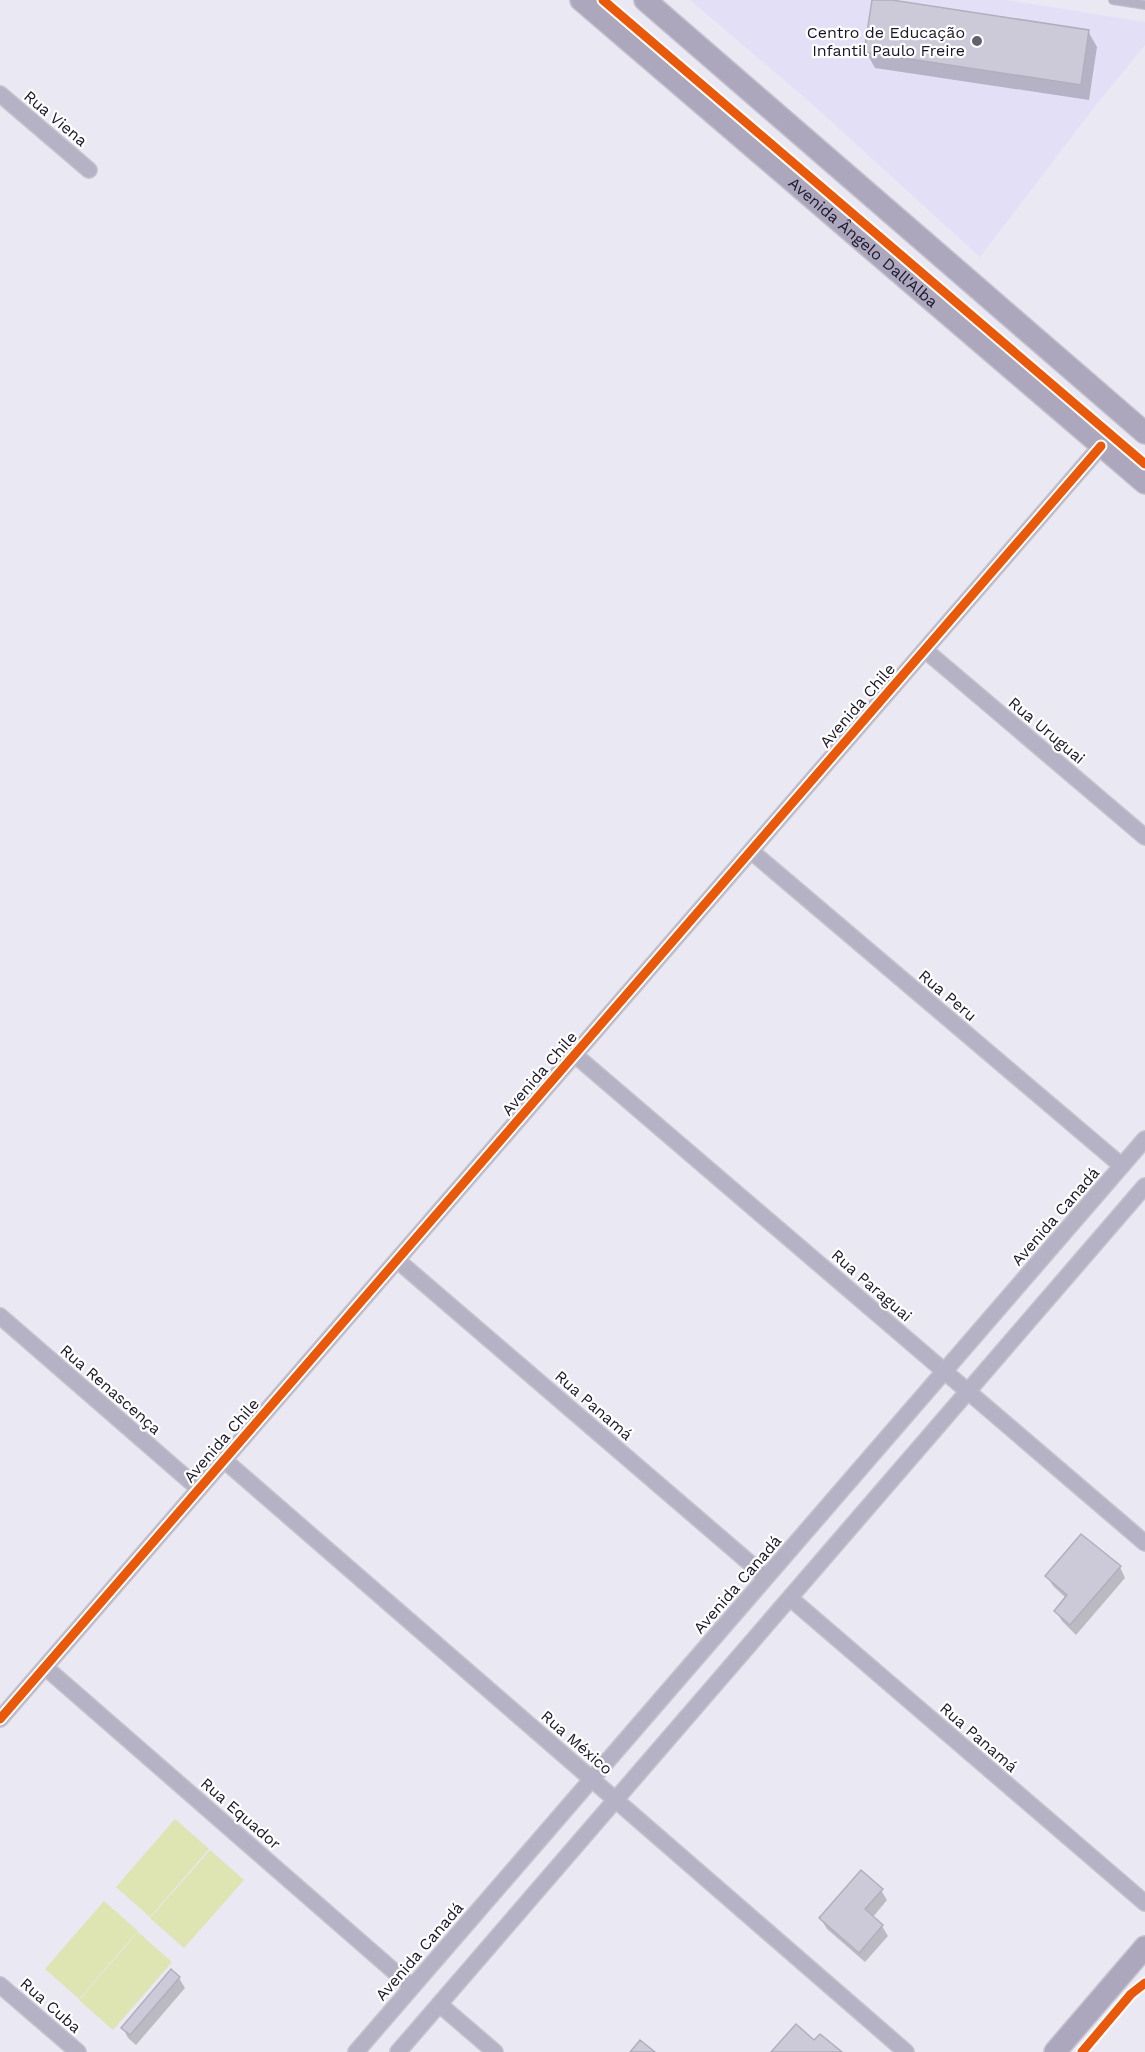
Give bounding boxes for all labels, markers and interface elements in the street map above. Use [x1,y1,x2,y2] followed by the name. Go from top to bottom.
[807,23,965,60] place label: Centro de Educação Infantil Paulo Freire
[970,34,984,48] marker: Centro de Educação Infantil Paulo Freire
[20,86,91,150] street label: Rua Viena
[785,173,942,311] street label: Avenida Ângelo Dall'Alba
[816,659,899,751] street label: Avenida Chile
[1005,693,1089,768] street label: Rua Uruguai
[915,966,980,1025] street label: Rua Peru
[498,1027,581,1119] street label: Avenida Chile
[1008,1163,1103,1269] street label: Avenida Canadá
[828,1245,916,1325] street label: Rua Paraguai
[56,1340,165,1438] street label: Rua Renascença
[551,1367,636,1444] street label: Rua Panamá
[180,1394,263,1486] street label: Avenida Chile
[690,1531,785,1637] street label: Avenida Canadá
[936,1699,1021,1776] street label: Rua Panamá
[537,1706,616,1779] street label: Rua México
[197,1774,285,1853] street label: Rua Equador
[372,1898,467,2004] street label: Avenida Canadá
[16,1974,85,2037] street label: Rua Cuba

